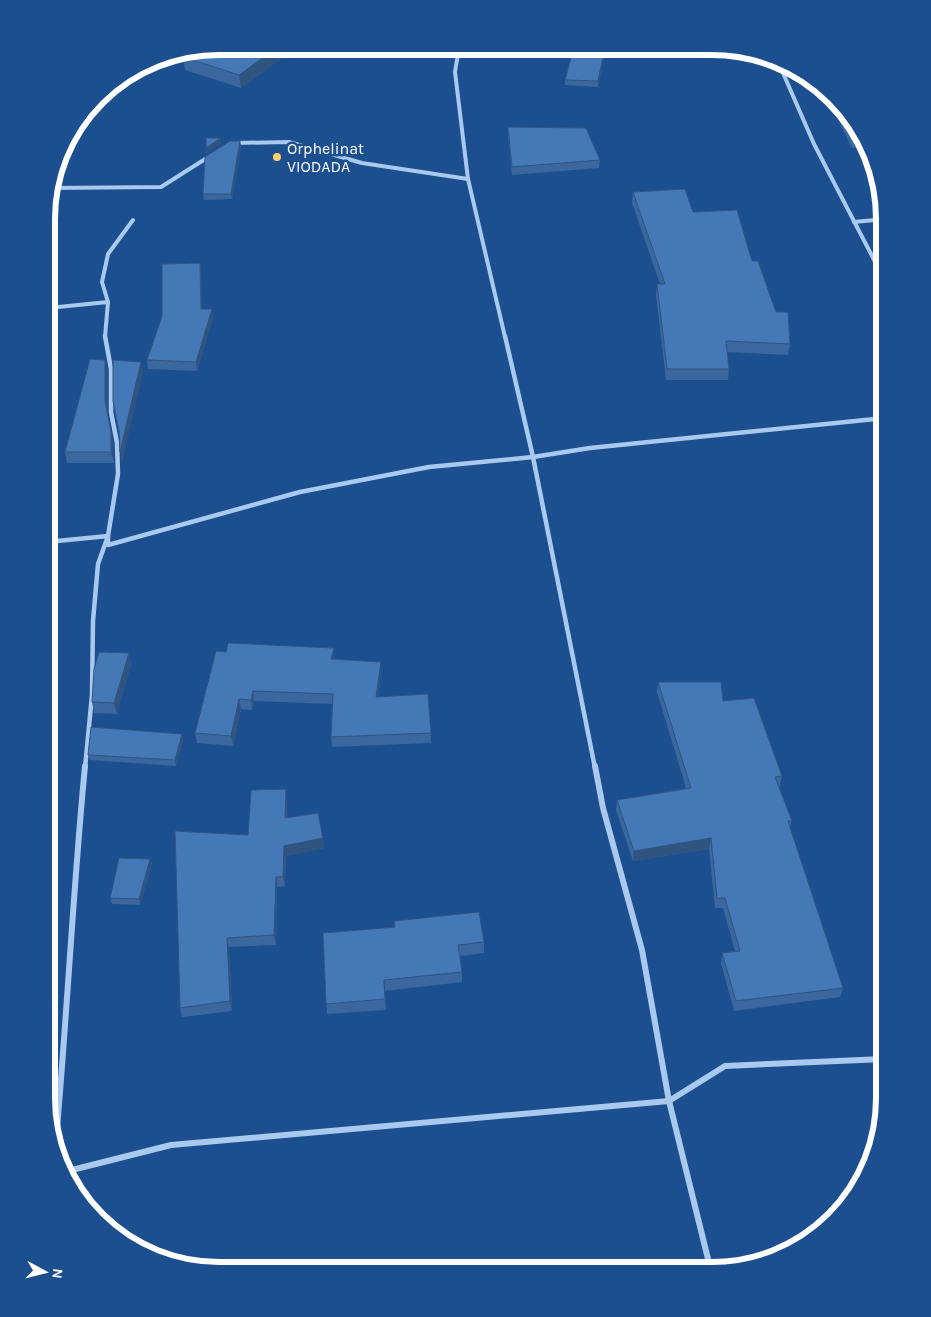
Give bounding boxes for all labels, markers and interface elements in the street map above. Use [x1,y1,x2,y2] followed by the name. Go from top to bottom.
[287,139,364,176] place label: Orphelinat VIODADA
[271,151,283,163] marker: Orphelinat VIODADA
[20,1247,70,1297] north arrow
[48,1268,66,1280] text: N

